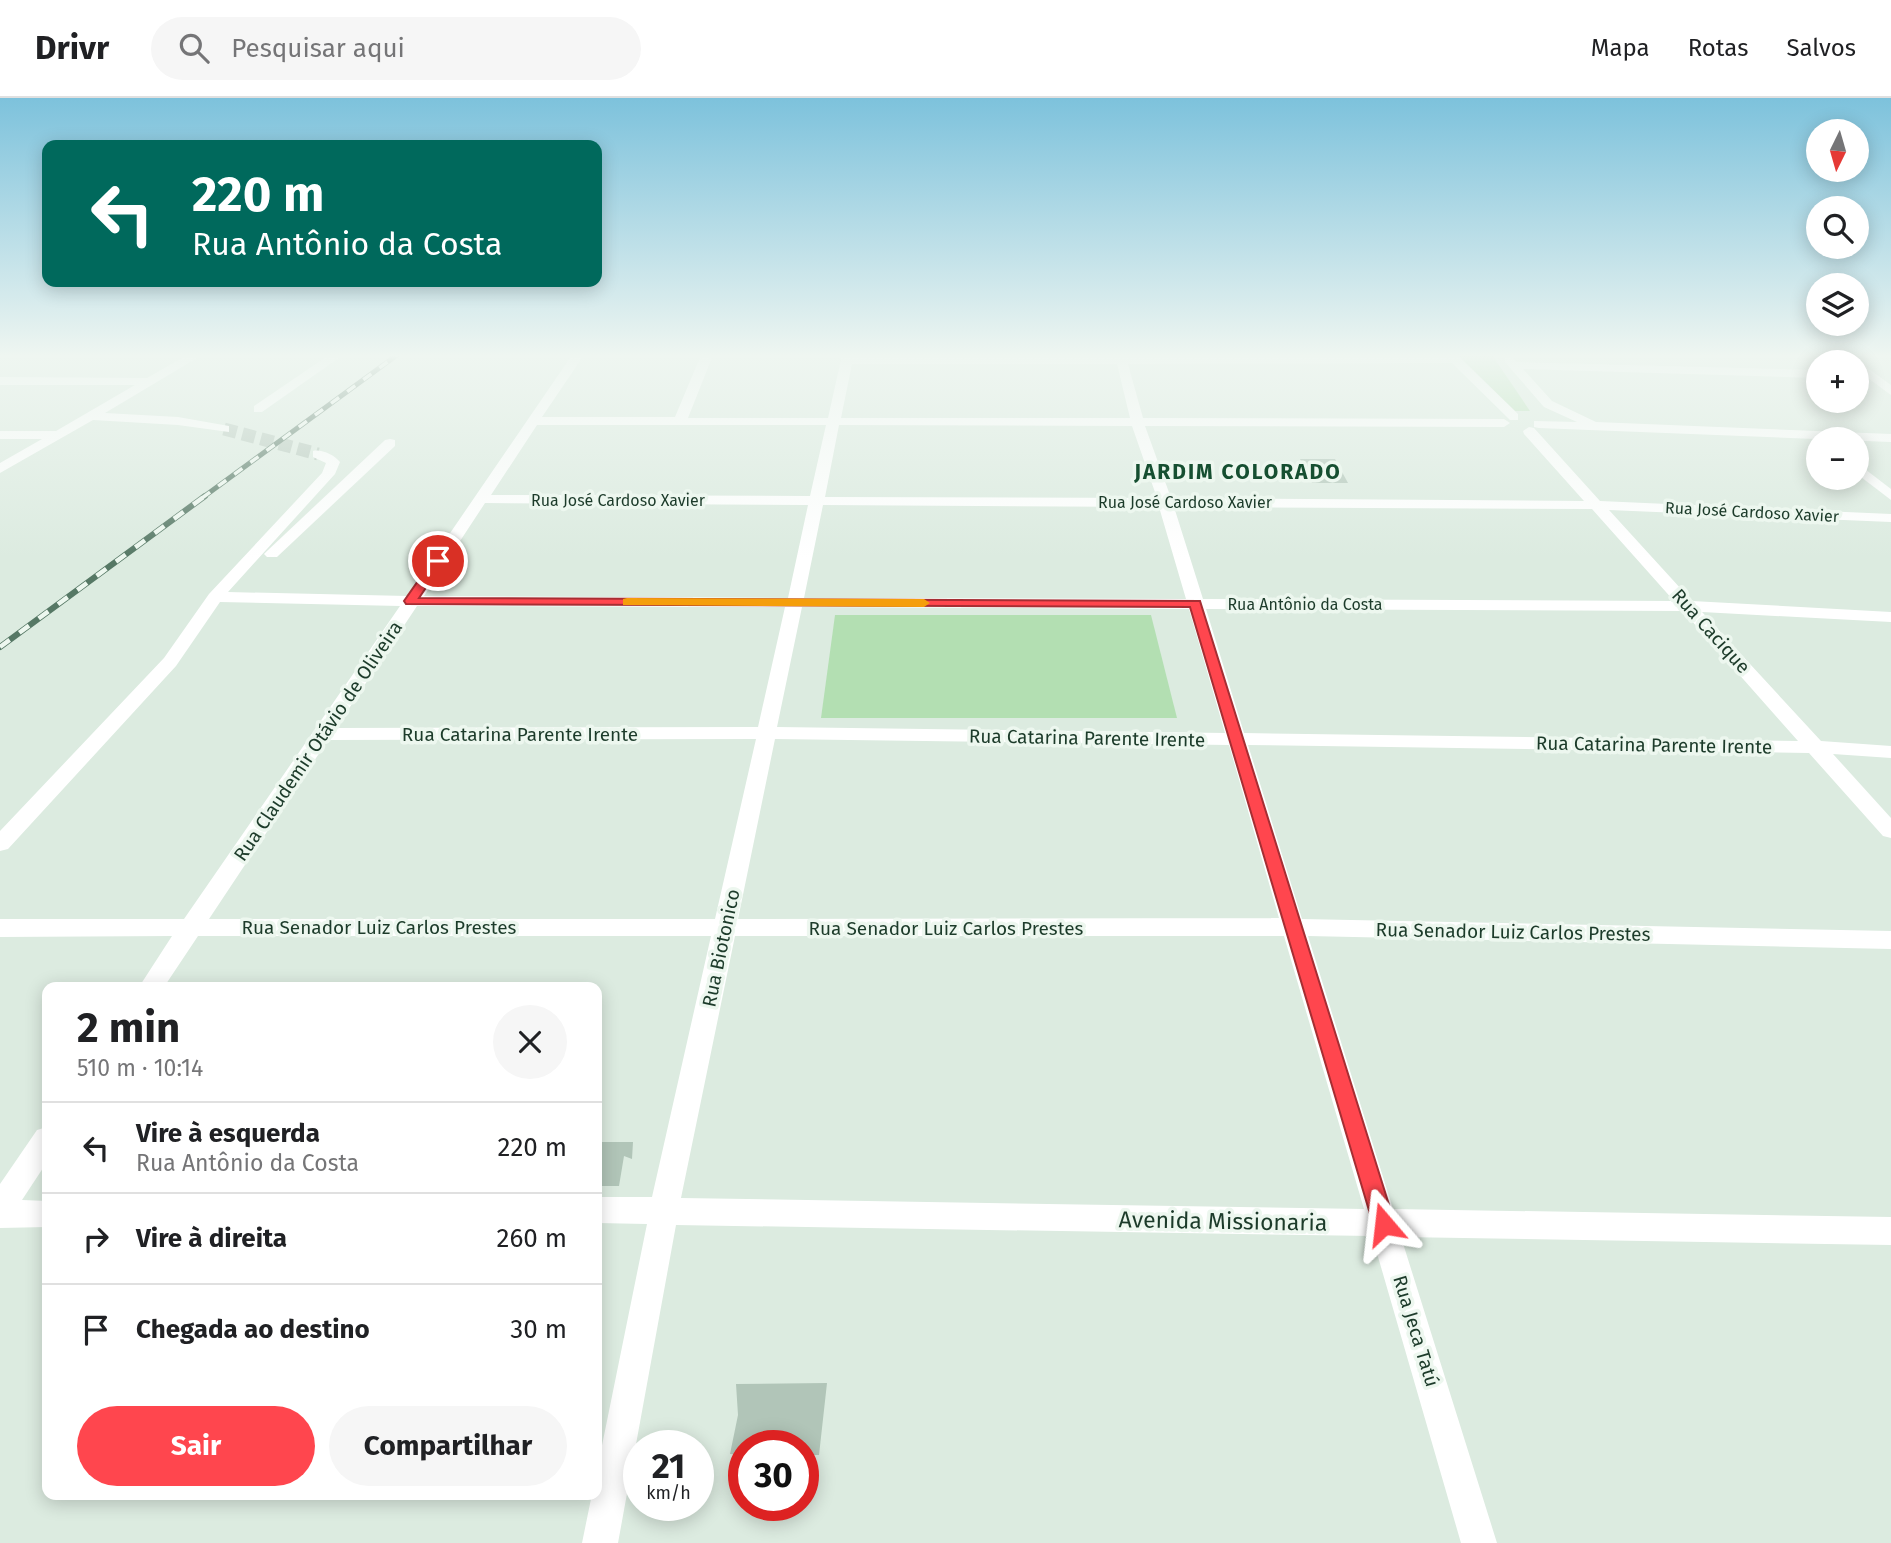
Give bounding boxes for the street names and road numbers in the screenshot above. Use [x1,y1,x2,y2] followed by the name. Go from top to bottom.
[531,491,706,510] street label: Rua José Cardoso Xavier
[1098,493,1273,512] street label: Rua José Cardoso Xavier
[1665,498,1840,526] street label: Rua José Cardoso Xavier
[1667,584,1755,678] street label: Rua Cacique
[1227,595,1383,614] street label: Rua Antônio da Costa
[229,617,407,865] street label: Rua Claudemir Otávio de Oliveira
[402,723,638,746] street label: Rua Catarina Parente Irente
[969,724,1205,752] street label: Rua Catarina Parente Irente
[1536,731,1772,759] street label: Rua Catarina Parente Irente
[697,887,745,1009] street label: Rua Biotonico
[242,916,517,939] street label: Rua Senador Luiz Carlos Prestes
[809,917,1084,940] street label: Rua Senador Luiz Carlos Prestes
[1375,918,1651,946] street label: Rua Senador Luiz Carlos Prestes
[1118,1205,1328,1237] street label: Avenida Missionaria
[1388,1272,1444,1390] street label: Rua Jeca Tatú

